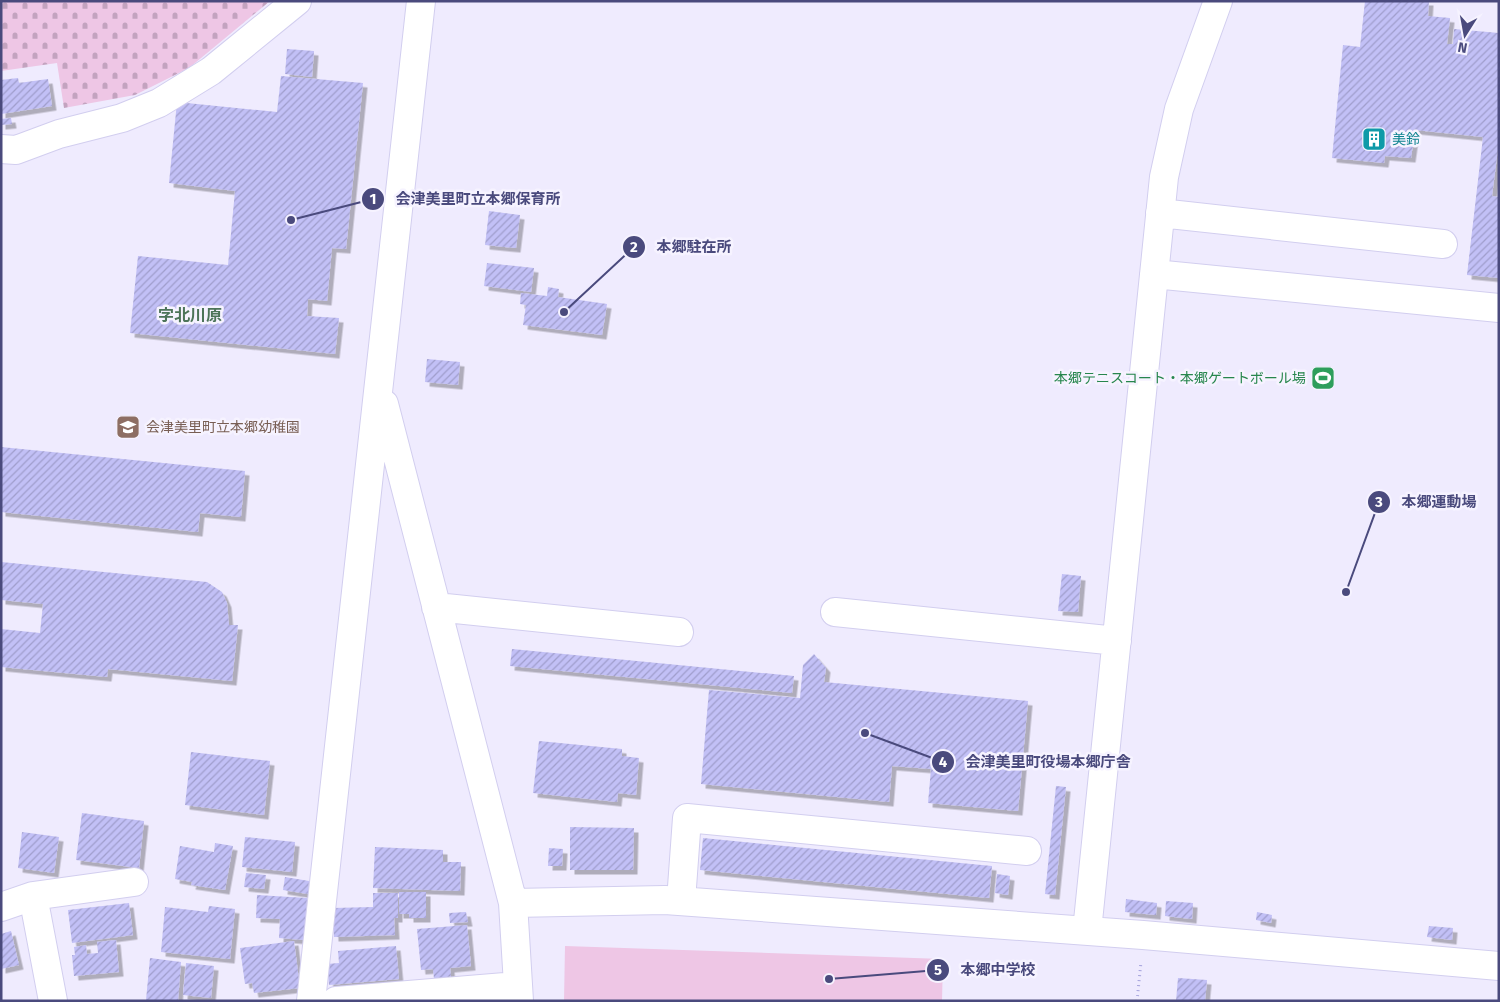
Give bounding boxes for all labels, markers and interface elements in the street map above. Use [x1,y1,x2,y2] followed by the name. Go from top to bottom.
[1440,10,1490,60] north arrow
[1456,38,1469,57] text: N
[1361,126,1387,152] building icon: 美鈴
[1392,131,1420,148] place label: 美鈴
[361,184,571,214] callout: 会津美里町立本郷保育所
[370,190,376,208] text: 1
[395,190,561,208] text: 会津美里町立本郷保育所
[621,232,741,262] callout: 本郷駐在所
[630,238,638,256] text: 2
[656,238,732,256] text: 本郷駐在所
[158,306,222,325] district label: 字北川原
[1310,365,1336,391] sports icon: 本郷テニスコート・本郷ゲートボール場
[1054,370,1306,387] place label: 本郷テニスコート・本郷ゲートボール場
[115,414,141,440] school or university icon: 会津美里町立本郷幼稚園
[146,419,300,436] place label: 会津美里町立本郷幼稚園
[1366,487,1486,517] callout: 本郷運動場
[1374,493,1383,511] text: 3
[1401,493,1477,511] text: 本郷運動場
[931,747,1141,777] callout: 会津美里町役場本郷庁舎
[939,753,948,771] text: 4
[965,753,1131,771] text: 会津美里町役場本郷庁舎
[925,955,1045,985] callout: 本郷中学校
[934,961,942,979] text: 5
[960,961,1036,979] text: 本郷中学校

